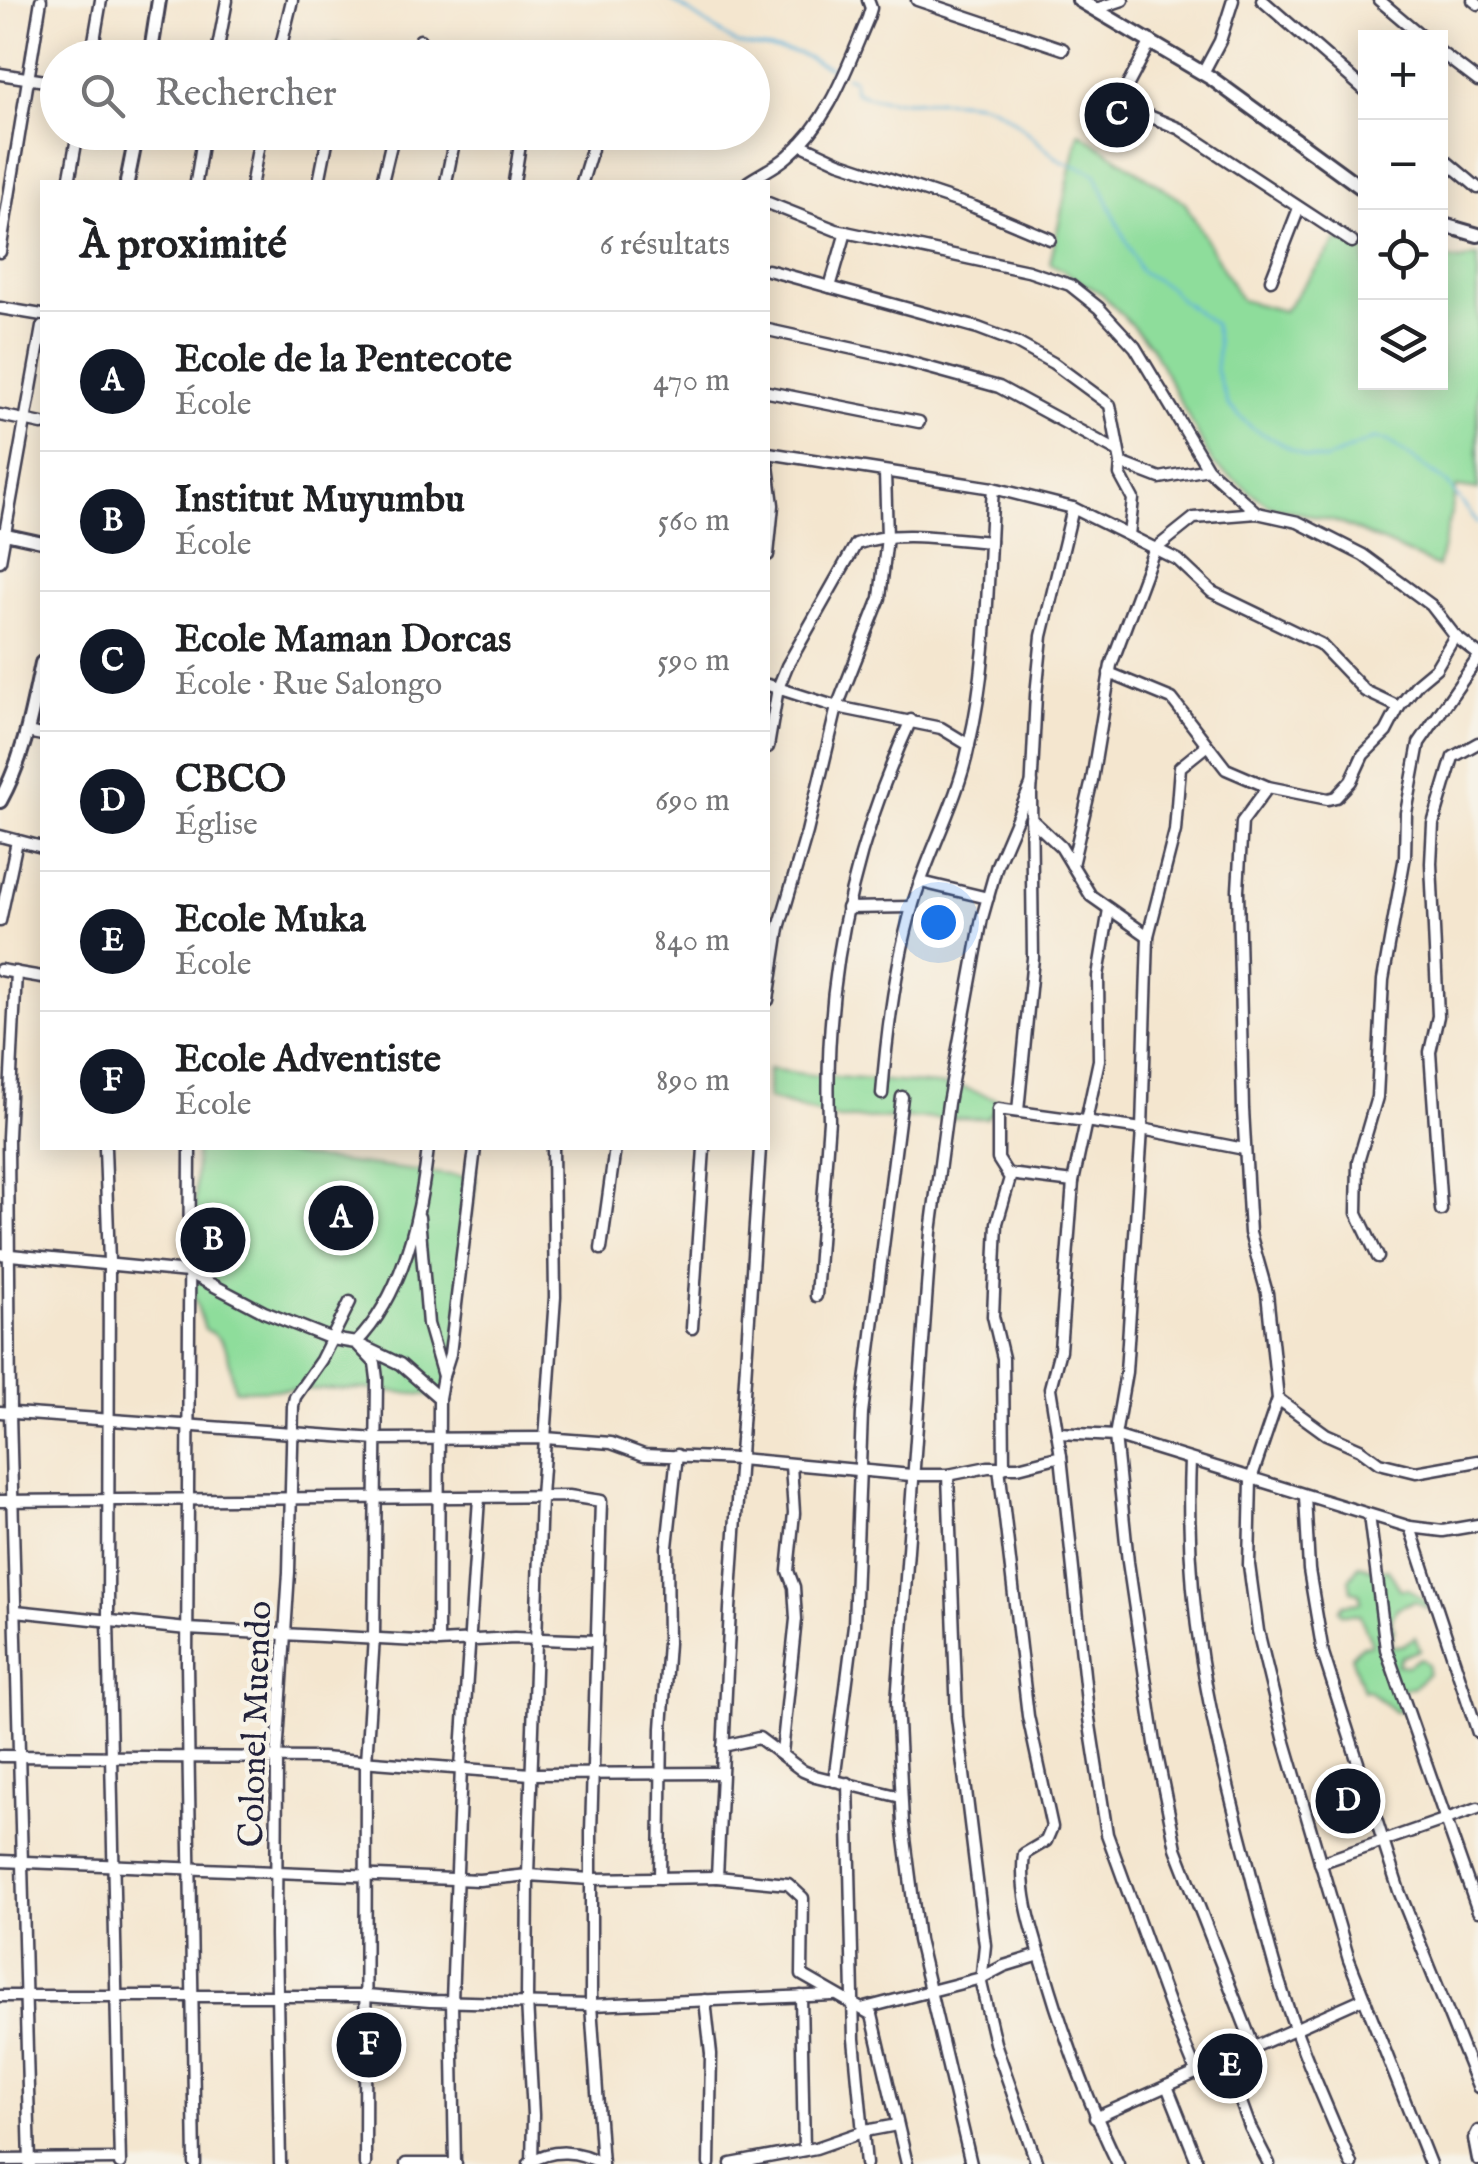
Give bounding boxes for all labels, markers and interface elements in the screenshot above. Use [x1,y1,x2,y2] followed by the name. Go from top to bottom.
[1358,30,1448,390] map controls
[1358,30,1448,120] button: +
[40,40,770,150] search box
[75,68,130,123] icon: search
[155,71,337,119] text: Rechercher
[1084,78,1150,152] pin: C
[1358,120,1448,210] button: −
[1358,210,1448,300] button: locate
[80,219,287,272] text: À proximité
[599,225,730,266] text: 6 résultats
[1358,300,1448,390] button: layers
[175,337,512,385] text: Ecole de la Pentecote
[102,361,123,402] text: A
[653,361,730,402] text: 470 m
[175,385,251,426] text: École
[175,477,465,525] text: Institut Muyumbu
[102,501,123,542] text: B
[658,501,730,542] text: 560 m
[175,525,251,566] text: École
[175,617,511,665] text: Ecole Maman Dorcas
[101,641,124,682] text: C
[657,641,730,682] text: 590 m
[175,665,442,706] text: École · Rue Salongo
[175,757,286,805] text: CBCO
[100,781,125,822] text: D
[655,781,730,822] text: 690 m
[175,805,258,846] text: Église
[175,897,366,945] text: Ecole Muka
[913,897,964,948] your location
[101,921,124,962] text: E
[654,921,730,962] text: 840 m
[175,945,251,986] text: École
[175,1037,441,1085] text: Ecole Adventiste
[102,1061,123,1102] text: F
[656,1061,730,1102] text: 890 m
[175,1085,251,1126] text: École
[308,1180,374,1256] pin: A
[180,1202,246,1278] pin: B
[230,1600,283,1848] street label: Colonel Muendo
[1316,1764,1380,1838] pin: D
[336,2008,402,2082] pin: F
[1198,2028,1262,2104] pin: E

